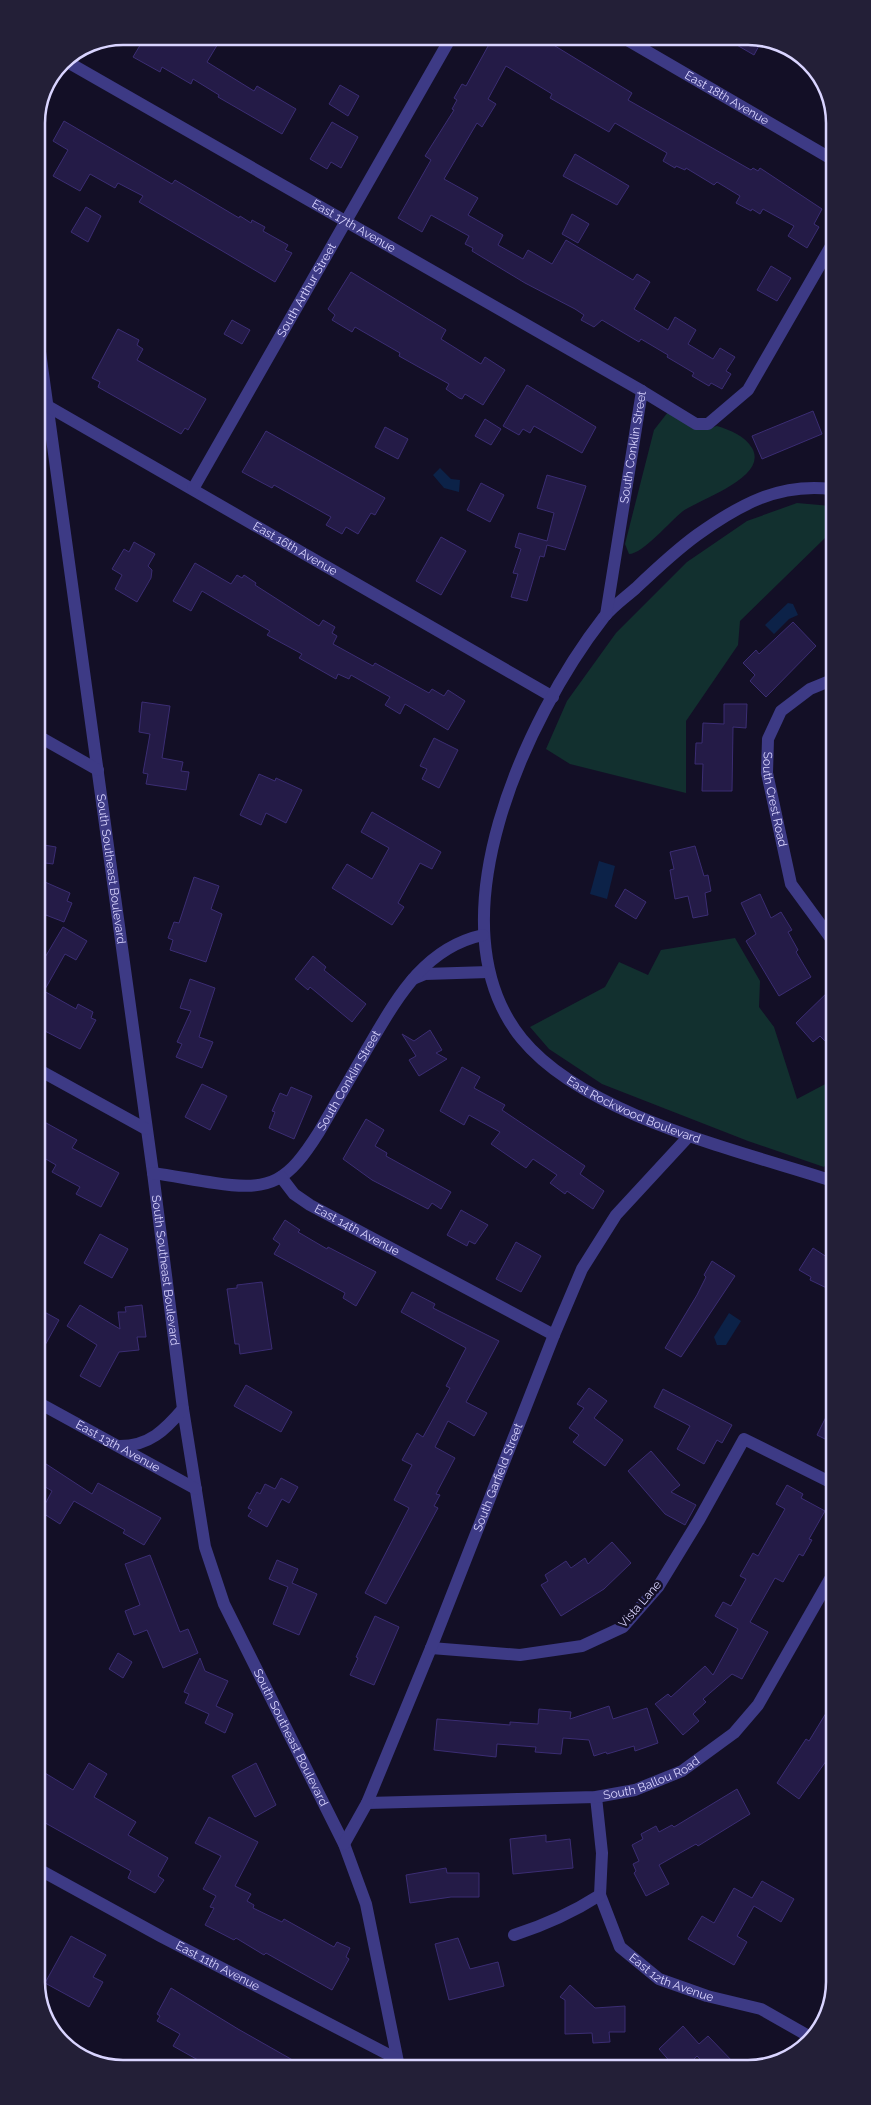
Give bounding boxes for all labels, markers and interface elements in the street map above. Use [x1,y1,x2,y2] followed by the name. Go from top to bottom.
[682,68,771,128] street label: East 18th Avenue
[310,197,398,255] street label: East 17th Avenue
[274,241,339,340] street label: South Arthur Street
[617,390,649,504] street label: South Conklin Street
[251,519,340,578] street label: East 16th Avenue
[760,751,790,848] street label: South Crest Road
[94,793,128,945] street label: South Southeast Boulevard
[314,1028,383,1133] street label: South Conklin Street
[564,1073,702,1146] street label: East Rockwood Boulevard
[149,1194,182,1346] street label: South Southeast Boulevard
[312,1202,402,1258] street label: East 14th Avenue
[73,1417,163,1475] street label: East 13th Avenue
[470,1421,526,1534] street label: South Garfield Street
[616,1578,664,1630] street label: Vista Lane
[251,1667,331,1808] street label: South Southeast Boulevard
[602,1754,702,1803] street label: South Ballou Road
[173,1938,262,1994] street label: East 11th Avenue
[626,1950,715,2004] street label: East 12th Avenue

